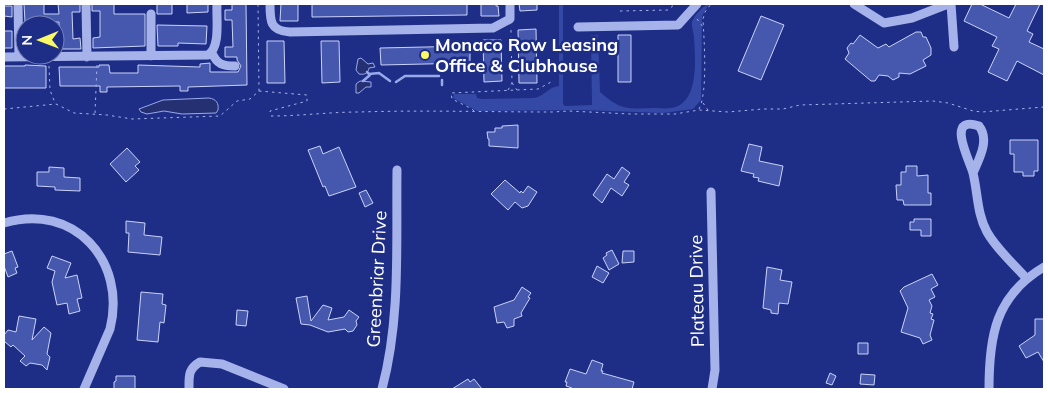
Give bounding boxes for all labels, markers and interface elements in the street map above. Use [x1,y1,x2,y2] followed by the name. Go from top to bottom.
[15,15,65,65] north arrow
[435,33,618,77] place label: Monaco Row Leasing Office & Clubhouse
[18,35,36,46] text: N
[419,49,431,61] marker: Monaco Row Leasing Office & Clubhouse
[361,210,392,348] street label: Greenbriar Drive
[684,235,709,347] street label: Plateau Drive

